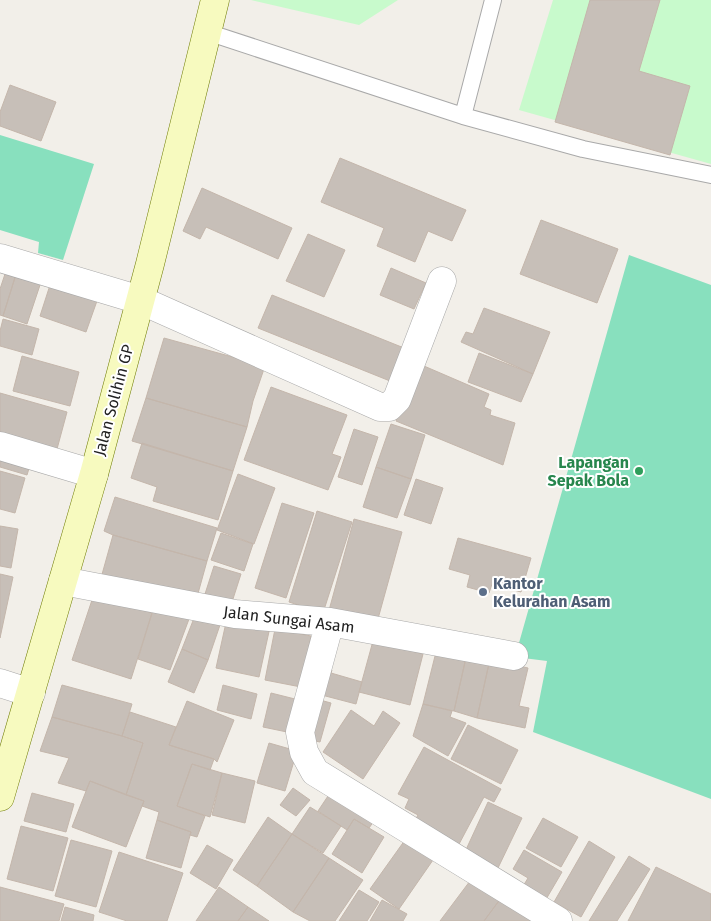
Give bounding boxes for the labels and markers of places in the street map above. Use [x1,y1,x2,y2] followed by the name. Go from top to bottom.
[548,453,629,490] place label: Lapangan Sepak Bola
[633,465,645,477] marker: Lapangan Sepak Bola
[493,574,611,611] place label: Kantor Kelurahan Asam
[477,586,489,598] marker: Kantor Kelurahan Asam

